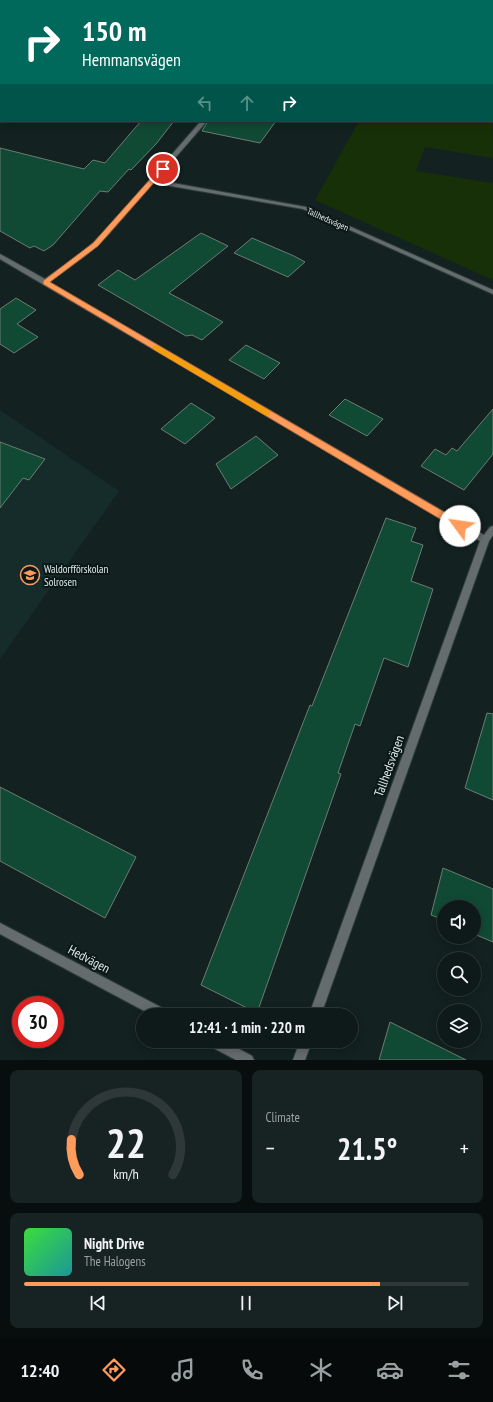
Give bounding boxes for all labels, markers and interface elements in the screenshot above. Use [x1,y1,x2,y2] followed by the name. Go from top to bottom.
[82,12,146,49] text: 150 m
[16,16,68,68] icon: right
[82,48,181,71] text: Hemmansvägen
[194,92,216,114] icon: left
[236,92,258,114] icon: ahead
[278,92,300,114] icon: right
[146,152,180,186] pin
[152,158,174,180] icon: arrive
[306,205,351,233] street label: Tallhedsvägen
[439,505,481,547] position arrow
[44,562,108,589] place label: Waldorfförskolan Solrosen
[19,564,41,586] school or university icon: Waldorfförskolan Solrosen
[370,733,408,799] street label: Tallhedsvägen
[437,900,481,1048] map controls
[437,900,481,944] button: sound
[65,941,113,977] street label: Hedvägen
[437,952,481,996] button: search
[12,996,64,1048] speed limit sign: 30
[437,1004,481,1048] button: layers
[189,1018,305,1037] text: 12:41 · 1 min · 220 m
[266,1109,300,1126] text: Climate
[106,1115,146,1168] text: 22
[337,1129,397,1168] text: 21.5°
[266,1134,275,1162] text: −
[460,1134,469,1162] text: +
[113,1163,138,1182] text: km/h
[84,1234,144,1253] text: Night Drive
[84,1253,146,1270] text: The Halogens
[87,1292,109,1314] icon: previous
[235,1292,257,1314] icon: pause
[384,1292,406,1314] icon: next
[100,1356,128,1384] icon: directions
[169,1356,197,1384] icon: music
[238,1356,266,1384] icon: phone
[307,1356,335,1384] icon: climate
[376,1356,404,1384] icon: car
[445,1356,473,1384] icon: filters
[20,1359,59,1382] text: 12:40

